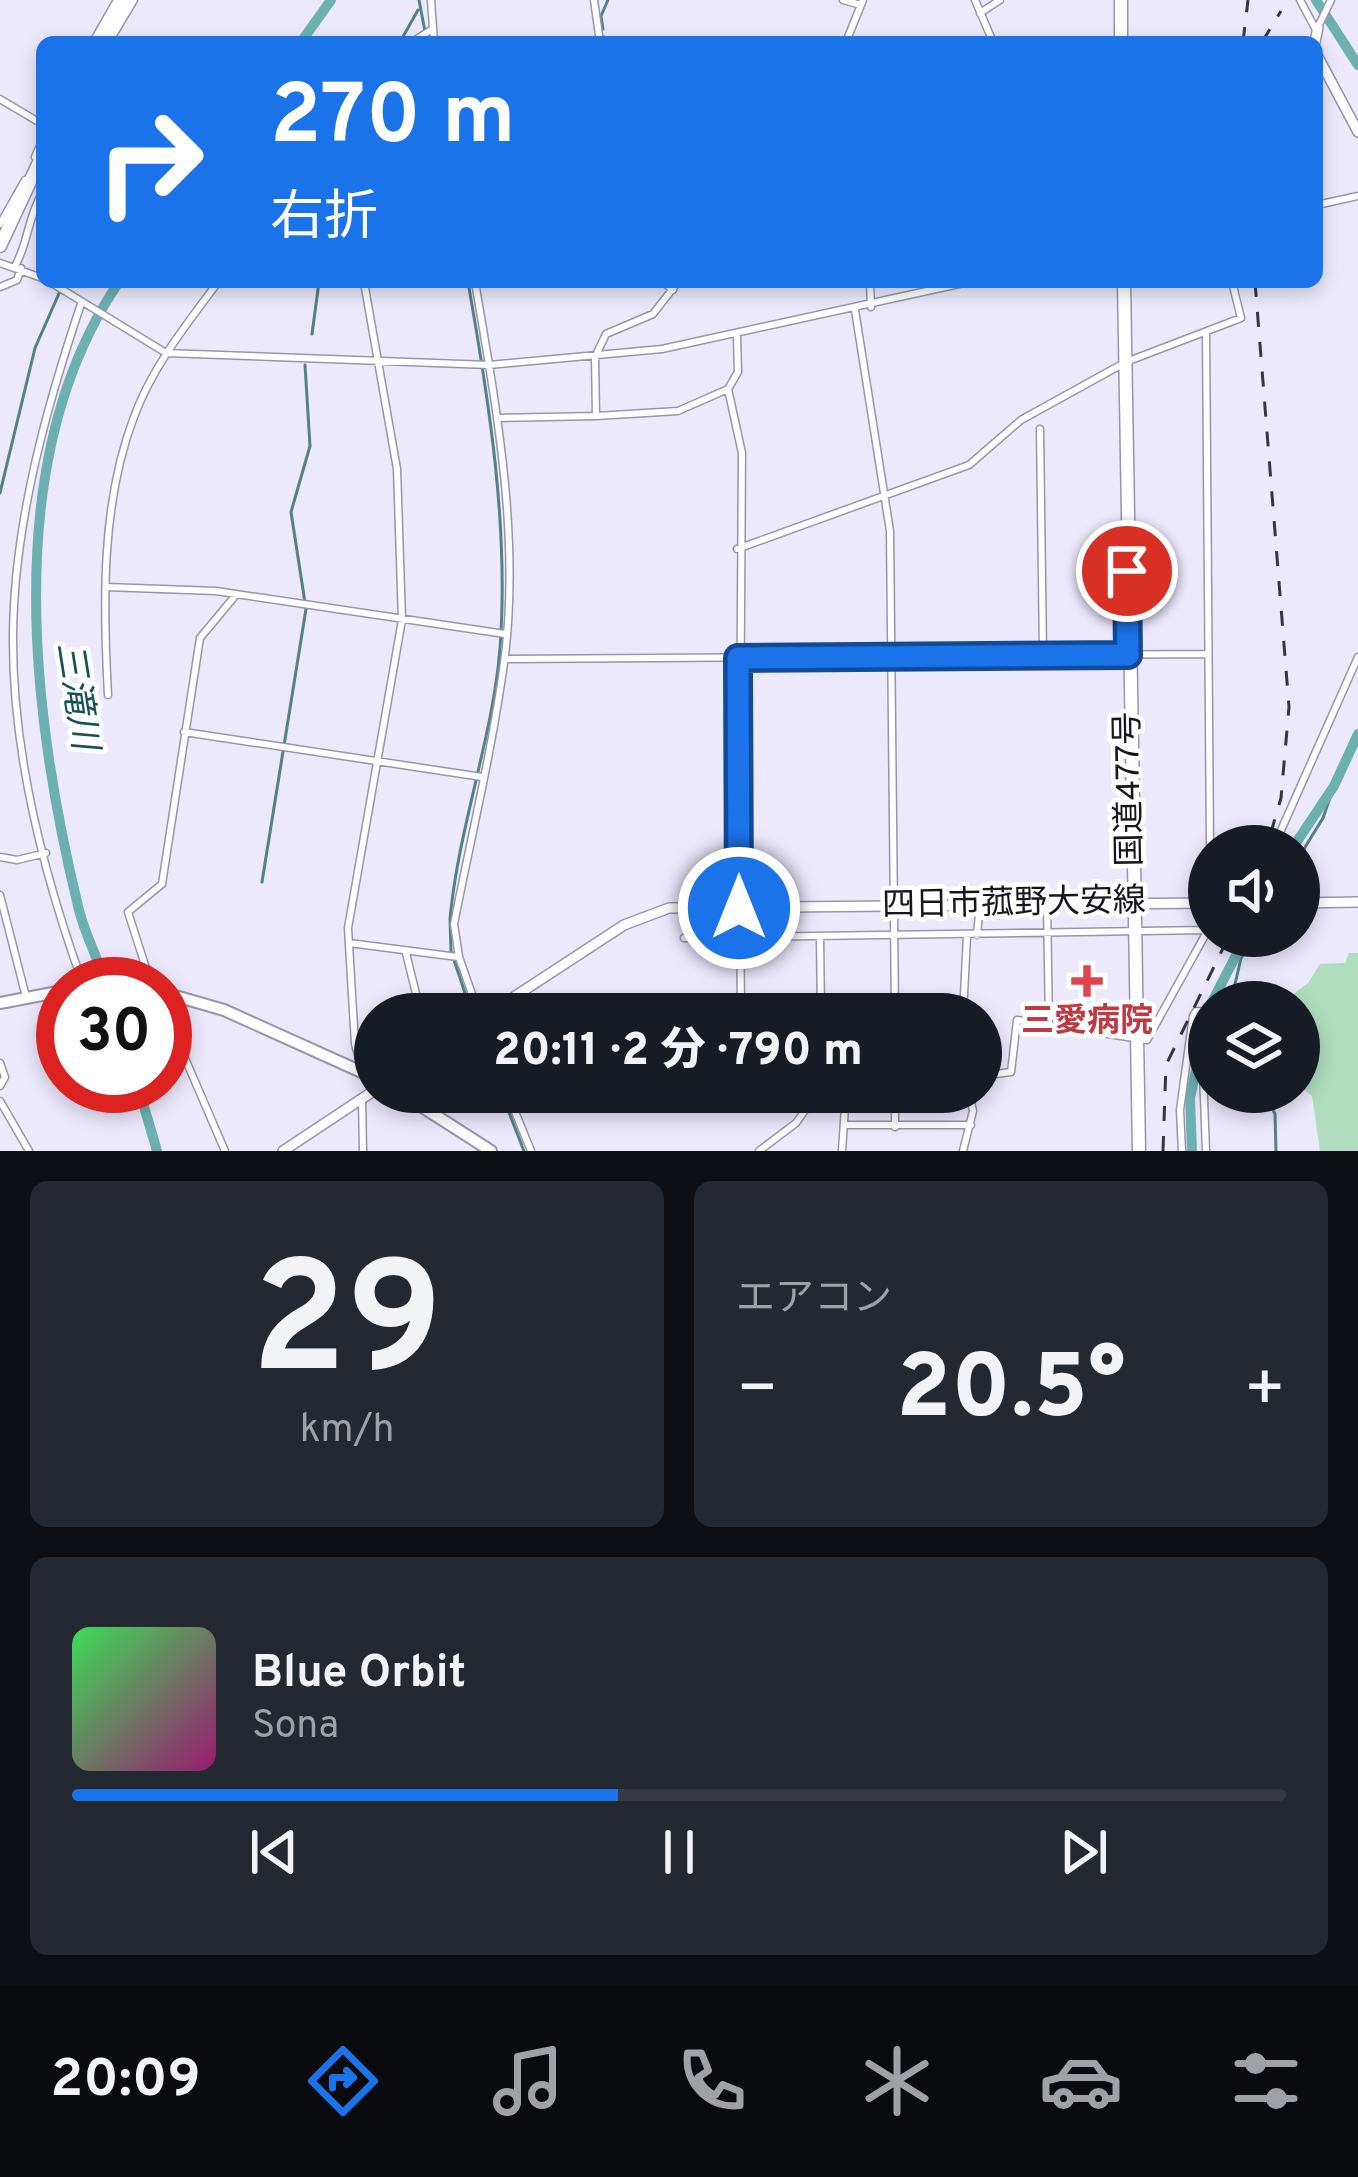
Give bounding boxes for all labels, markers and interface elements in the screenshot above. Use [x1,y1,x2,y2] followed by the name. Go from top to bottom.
[270,67,516,173] text: 270 m
[72,84,228,240] icon: right
[270,186,378,255] text: 右折
[1076,520,1178,622] pin
[1094,538,1160,604] icon: arrive
[44,639,107,757] water label: 三滝川
[1109,711,1153,867] street label: 国道477号
[1188,825,1320,1113] map controls
[1188,825,1320,957] button: sound
[676,845,802,971] position arrow
[882,882,1146,928] street label: 四日市菰野大安線
[36,957,192,1113] speed limit sign: 30
[1071,965,1103,997] marker: 三愛病院
[1188,981,1320,1113] button: layers
[1021,1002,1153,1044] place label: 三愛病院
[493,1024,863,1081] text: 20:11 · 2 分 · 790 m
[251,1230,443,1428] text: 29
[736,1276,892,1325] text: エアコン
[896,1336,1126,1449] text: 20.5°
[736,1351,779,1434] text: −
[1243,1351,1286,1434] text: +
[300,1407,394,1456] text: km/h
[252,1646,466,1703] text: Blue Orbit
[252,1703,339,1752] text: Sona
[241,1819,307,1885] icon: previous
[646,1819,712,1885] icon: pause
[1051,1819,1117,1885] icon: next
[301,2039,385,2123] icon: directions
[486,2039,570,2123] icon: music
[670,2039,754,2123] icon: phone
[855,2039,939,2123] icon: climate
[1039,2039,1123,2123] icon: car
[1224,2039,1308,2123] icon: filters
[50,2047,201,2116] text: 20:09

